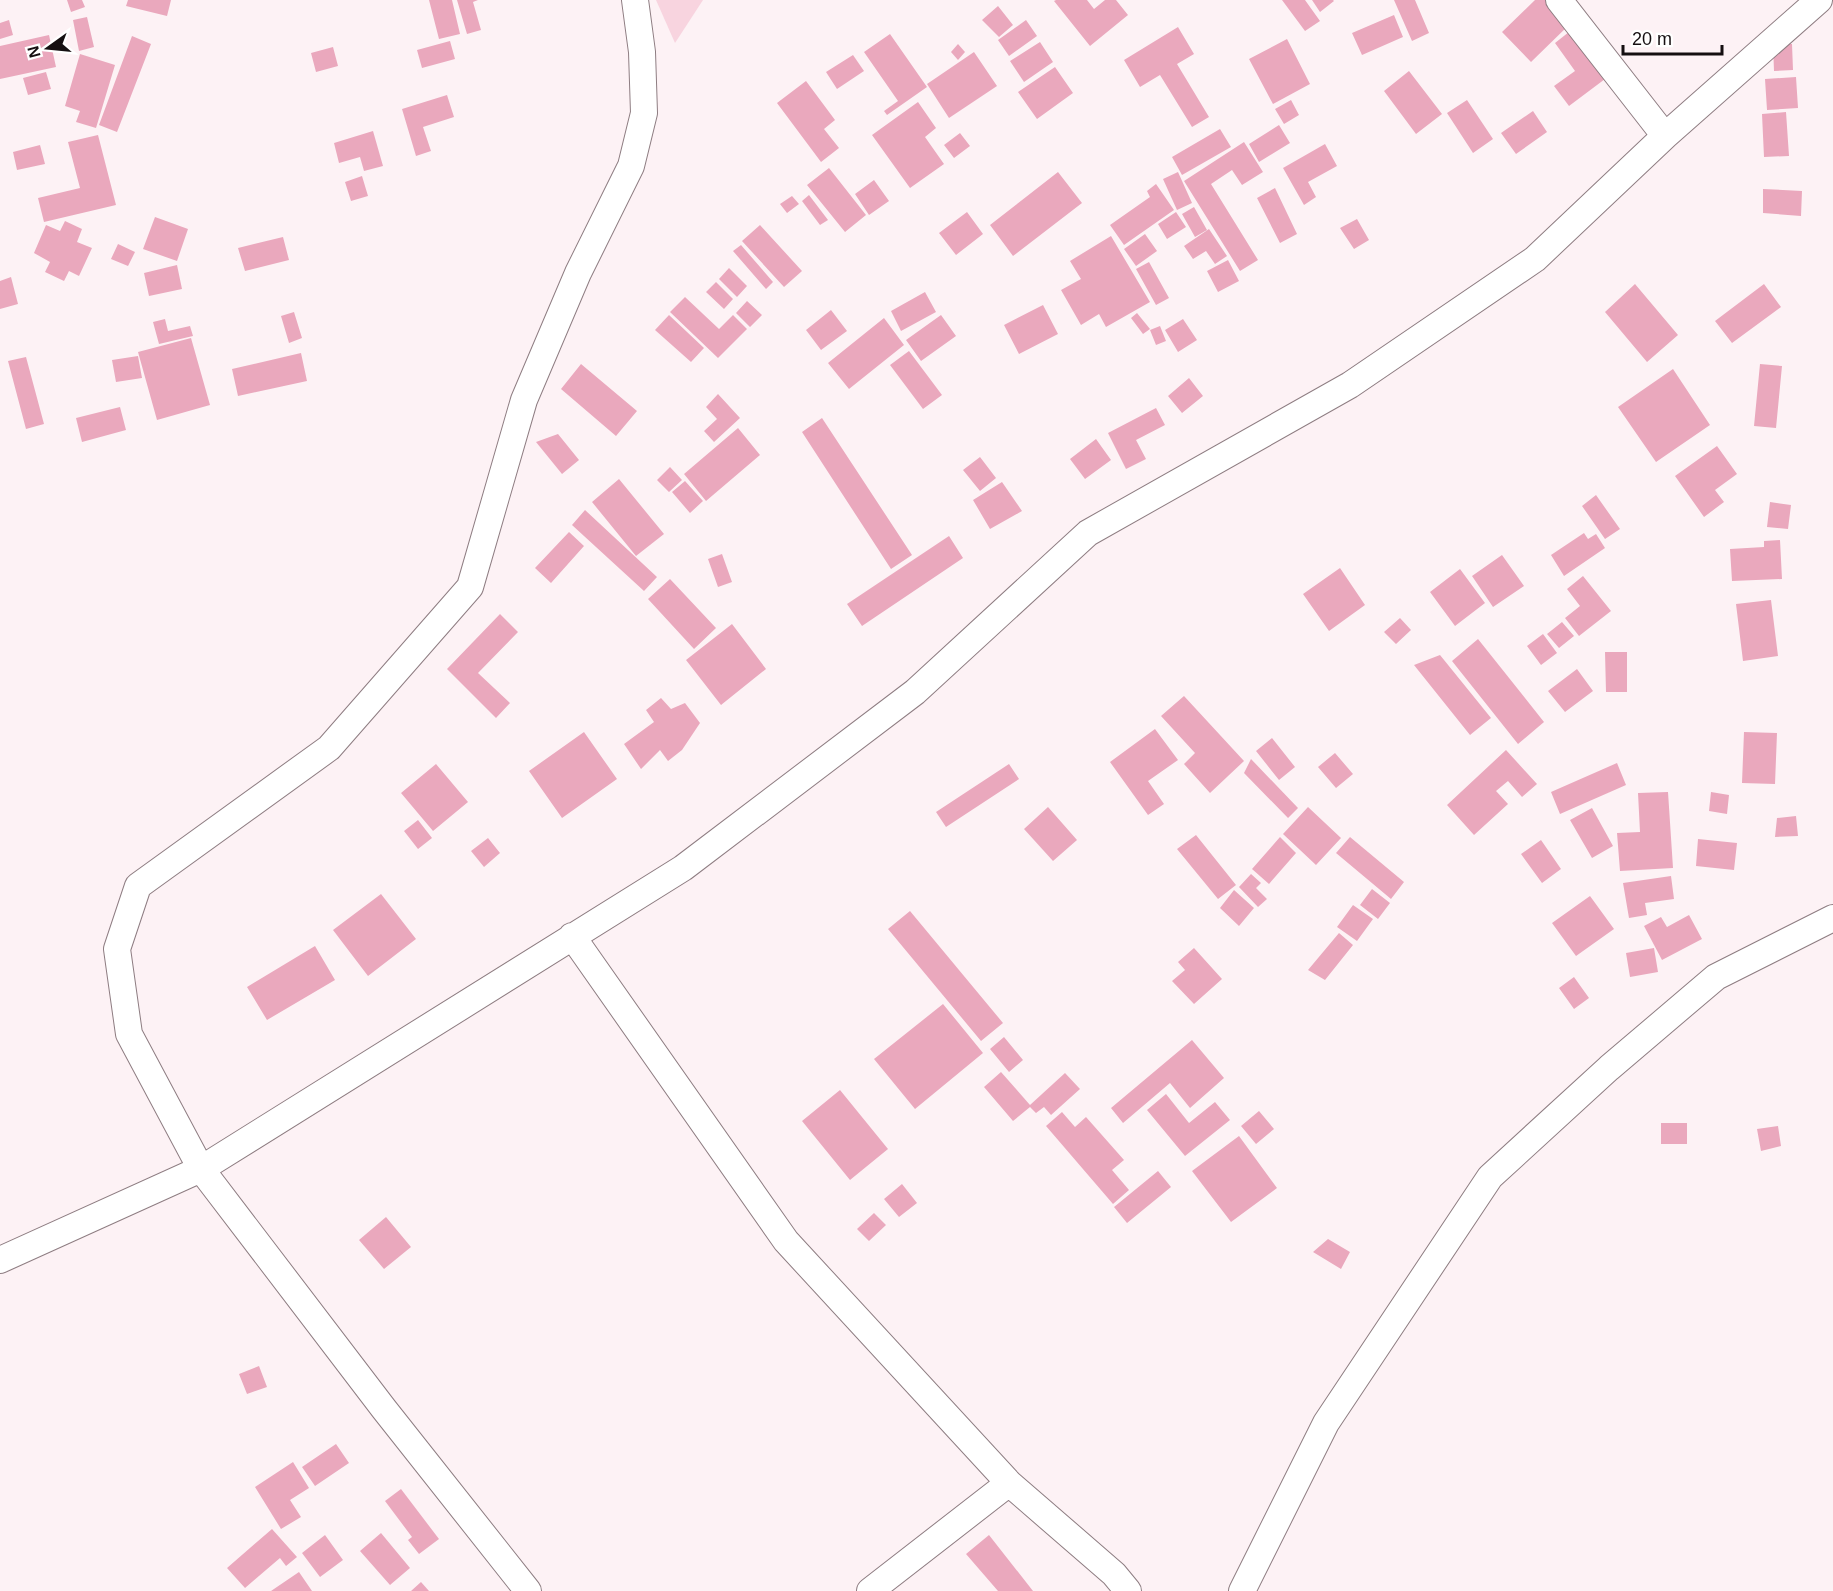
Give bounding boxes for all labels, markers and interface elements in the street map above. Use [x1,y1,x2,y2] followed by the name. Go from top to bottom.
[18,18,78,78] north arrow
[1623,18,1722,56] scale bar
[1632,29,1672,49] text: 20 m
[24,44,44,60] text: N

